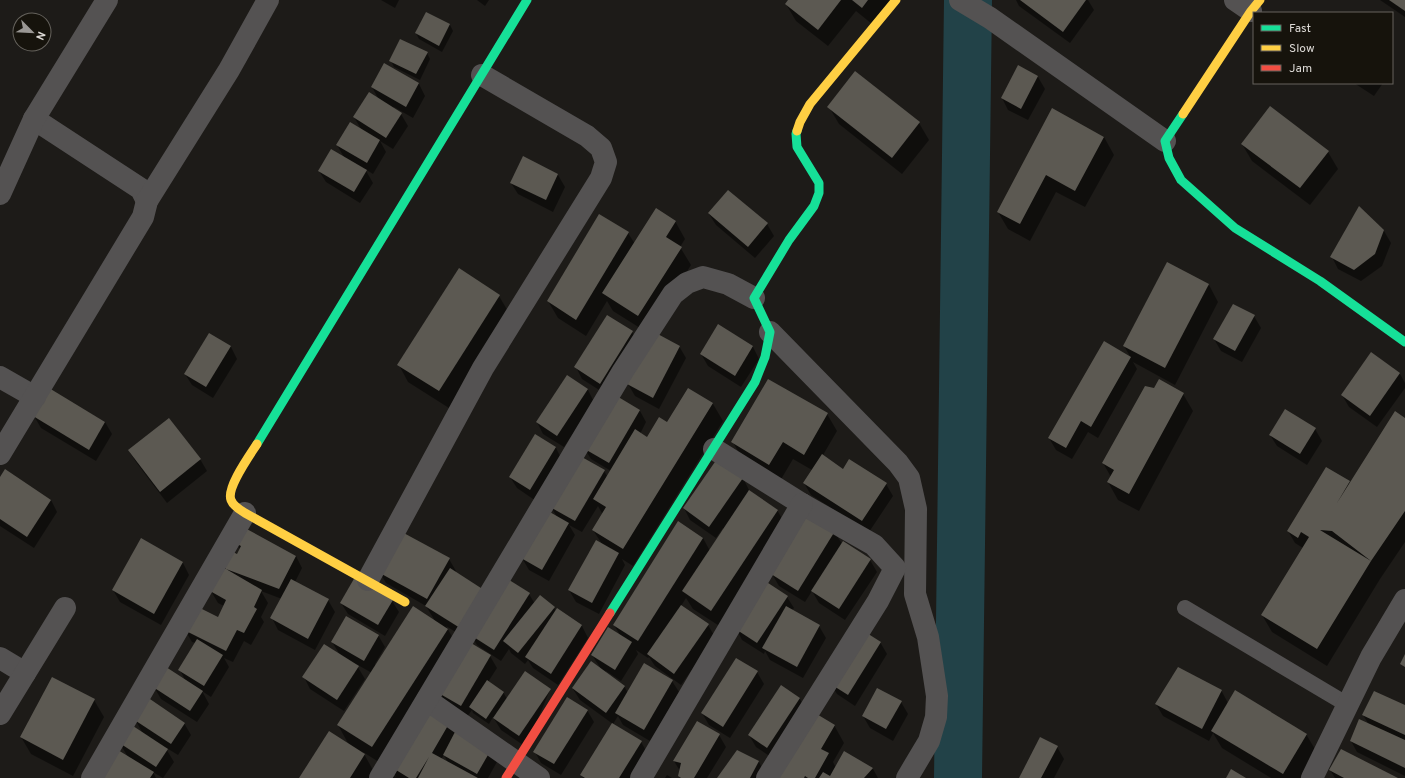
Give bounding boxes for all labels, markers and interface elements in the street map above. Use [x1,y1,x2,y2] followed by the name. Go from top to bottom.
[12,12,52,52] north arrow
[1253,12,1393,84] legend
[1289,21,1311,37] text: Fast
[32,29,48,42] text: N
[1289,41,1315,57] text: Slow
[1289,61,1312,77] text: Jam

